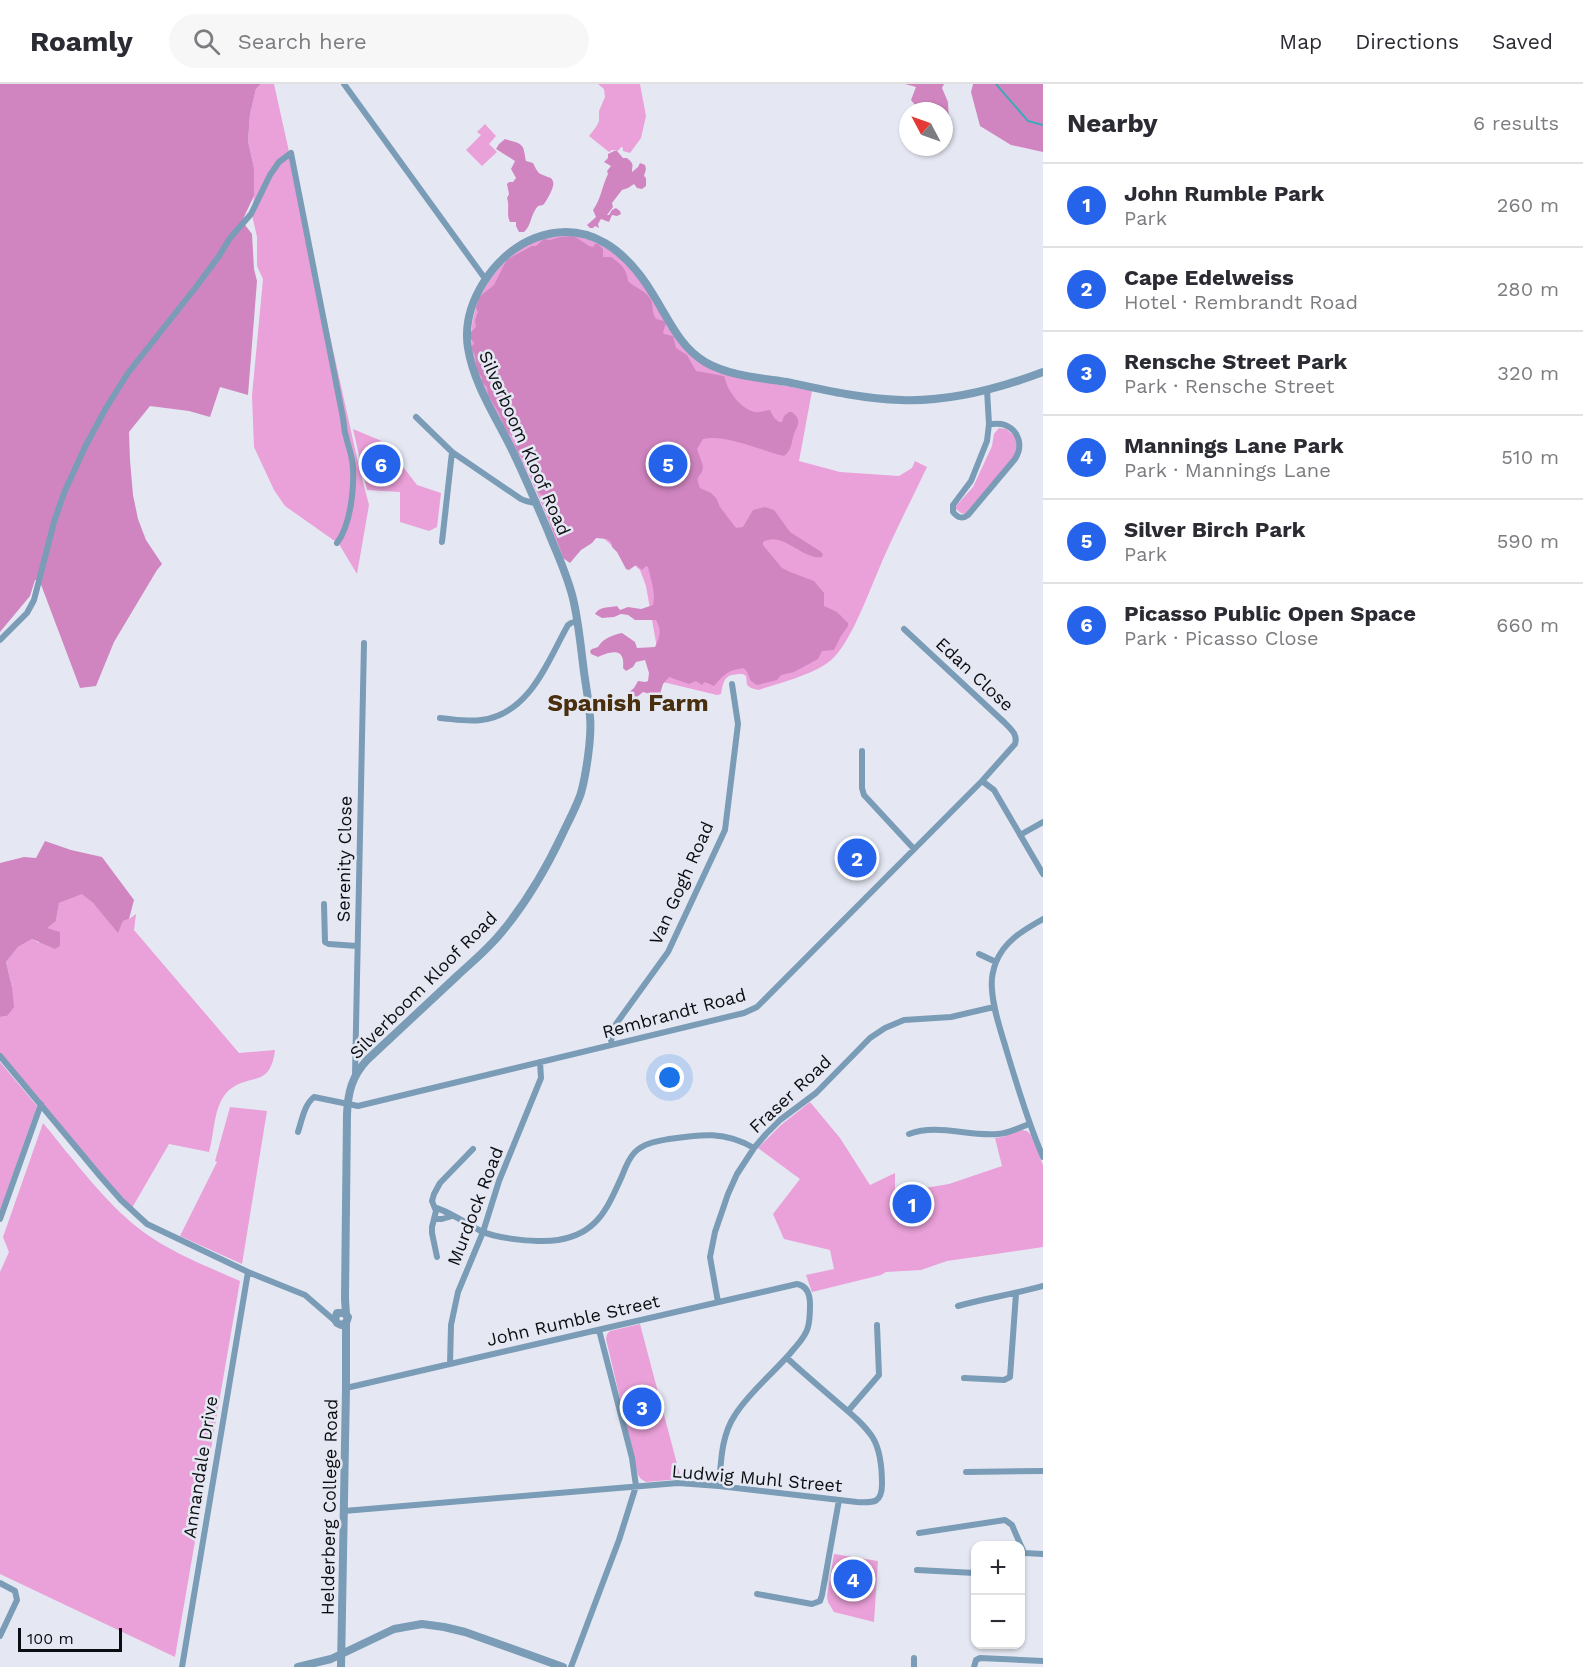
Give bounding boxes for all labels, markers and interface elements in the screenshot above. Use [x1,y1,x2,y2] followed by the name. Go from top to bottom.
[169,14,589,68] search box
[30,25,133,58] text: Roamly
[190,25,223,58] icon: search
[238,29,367,54] text: Search here
[1279,29,1322,54] text: Map
[1355,29,1459,54] text: Directions
[1492,29,1553,54] text: Saved
[899,102,953,156] north arrow
[1067,108,1158,138] text: Nearby
[1473,111,1559,135] text: 6 results
[1124,181,1324,206] text: John Rumble Park
[1082,193,1091,217] text: 1
[1497,193,1559,217] text: 260 m
[1124,206,1167,230] text: Park
[1124,265,1294,290] text: Cape Edelweiss
[1081,277,1092,301] text: 2
[1497,277,1559,301] text: 280 m
[1124,290,1358,314] text: Hotel · Rembrandt Road
[475,347,575,539] street label: Silverboom Kloof Road
[1124,349,1347,374] text: Rensche Street Park
[1081,361,1092,385] text: 3
[1497,361,1559,385] text: 320 m
[1124,374,1334,398] text: Park · Rensche Street
[1124,433,1344,458] text: Mannings Lane Park
[362,442,400,487] pin: 6
[648,442,688,487] pin: 5
[1080,445,1093,469] text: 4
[1501,445,1559,469] text: 510 m
[1124,458,1331,482] text: Park · Mannings Lane
[1124,517,1305,542] text: Silver Birch Park
[1081,529,1092,553] text: 5
[1497,529,1559,553] text: 590 m
[1124,542,1167,566] text: Park
[1124,601,1416,626] text: Picasso Public Open Space
[1080,613,1093,637] text: 6
[1496,613,1559,637] text: 660 m
[1124,626,1319,650] text: Park · Picasso Close
[932,633,1018,715] street label: Edan Close
[547,689,709,717] district label: Spanish Farm
[332,796,356,922] street label: Serenity Close
[644,818,718,948] street label: Van Gogh Road
[838,836,876,880] pin: 2
[345,907,501,1063] street label: Silverboom Kloof Road
[600,984,748,1042] street label: Rembrandt Road
[745,1051,835,1137] street label: Fraser Road
[655,1063,684,1092] your location
[443,1144,507,1268] street label: Murdock Road
[892,1182,932,1226] pin: 1
[485,1290,662,1350] street label: John Rumble Street
[622,1384,662,1430] pin: 3
[178,1394,222,1540] street label: Annandale Drive
[317,1398,341,1616] street label: Helderberg College Road
[671,1460,844,1496] street label: Ludwig Muhl Street
[971,1541,1025,1649] map controls
[971,1541,1025,1595] button: +
[834,1556,872,1602] pin: 4
[971,1595,1025,1649] button: −
[18,1625,122,1652] scale bar
[27,1629,74,1648] text: 100 m

